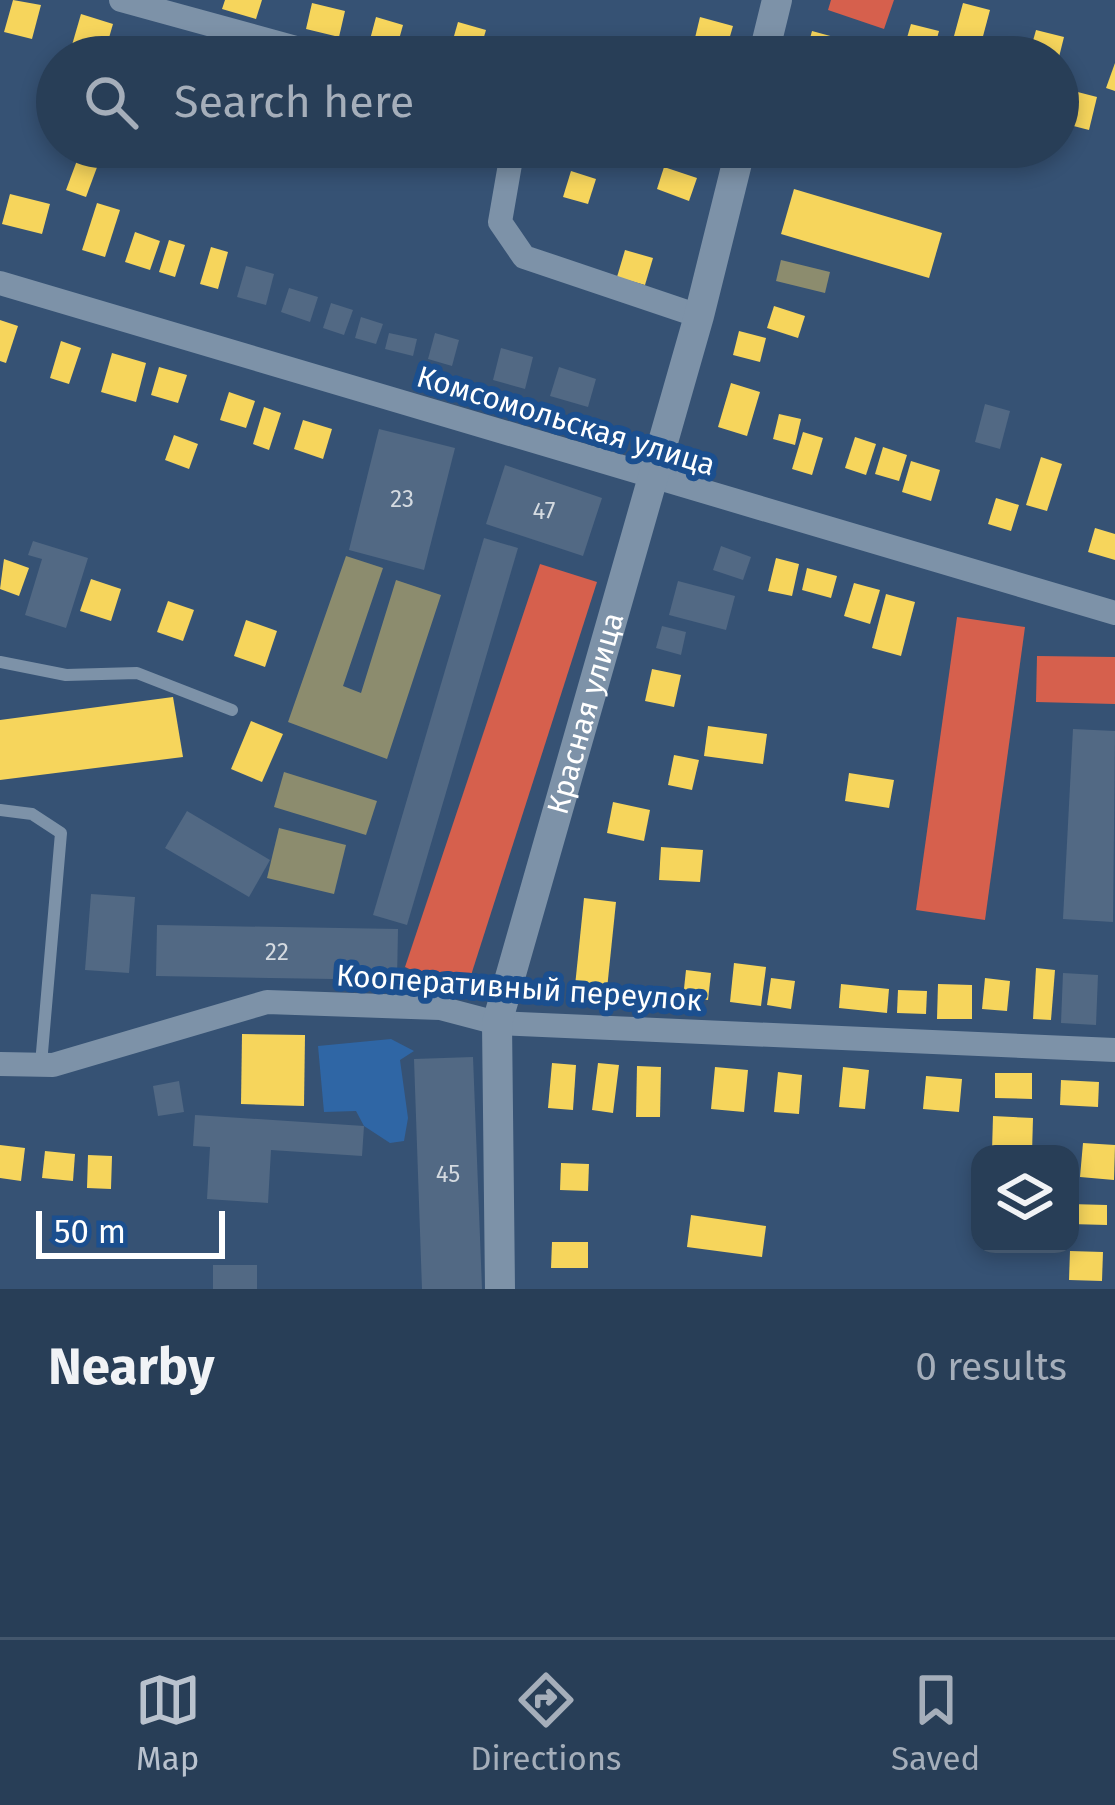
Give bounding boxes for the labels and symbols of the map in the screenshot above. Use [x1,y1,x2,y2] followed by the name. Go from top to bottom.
[412,358,720,484] street label: Комсомольская улица
[390,485,414,513] house number: 23
[533,497,555,525] house number: 47
[540,608,631,818] street label: Красная улица
[265,938,289,966] house number: 22
[335,957,704,1019] street label: Кооперативный переулок
[436,1160,460,1188] house number: 45
[36,1205,225,1258] scale bar

